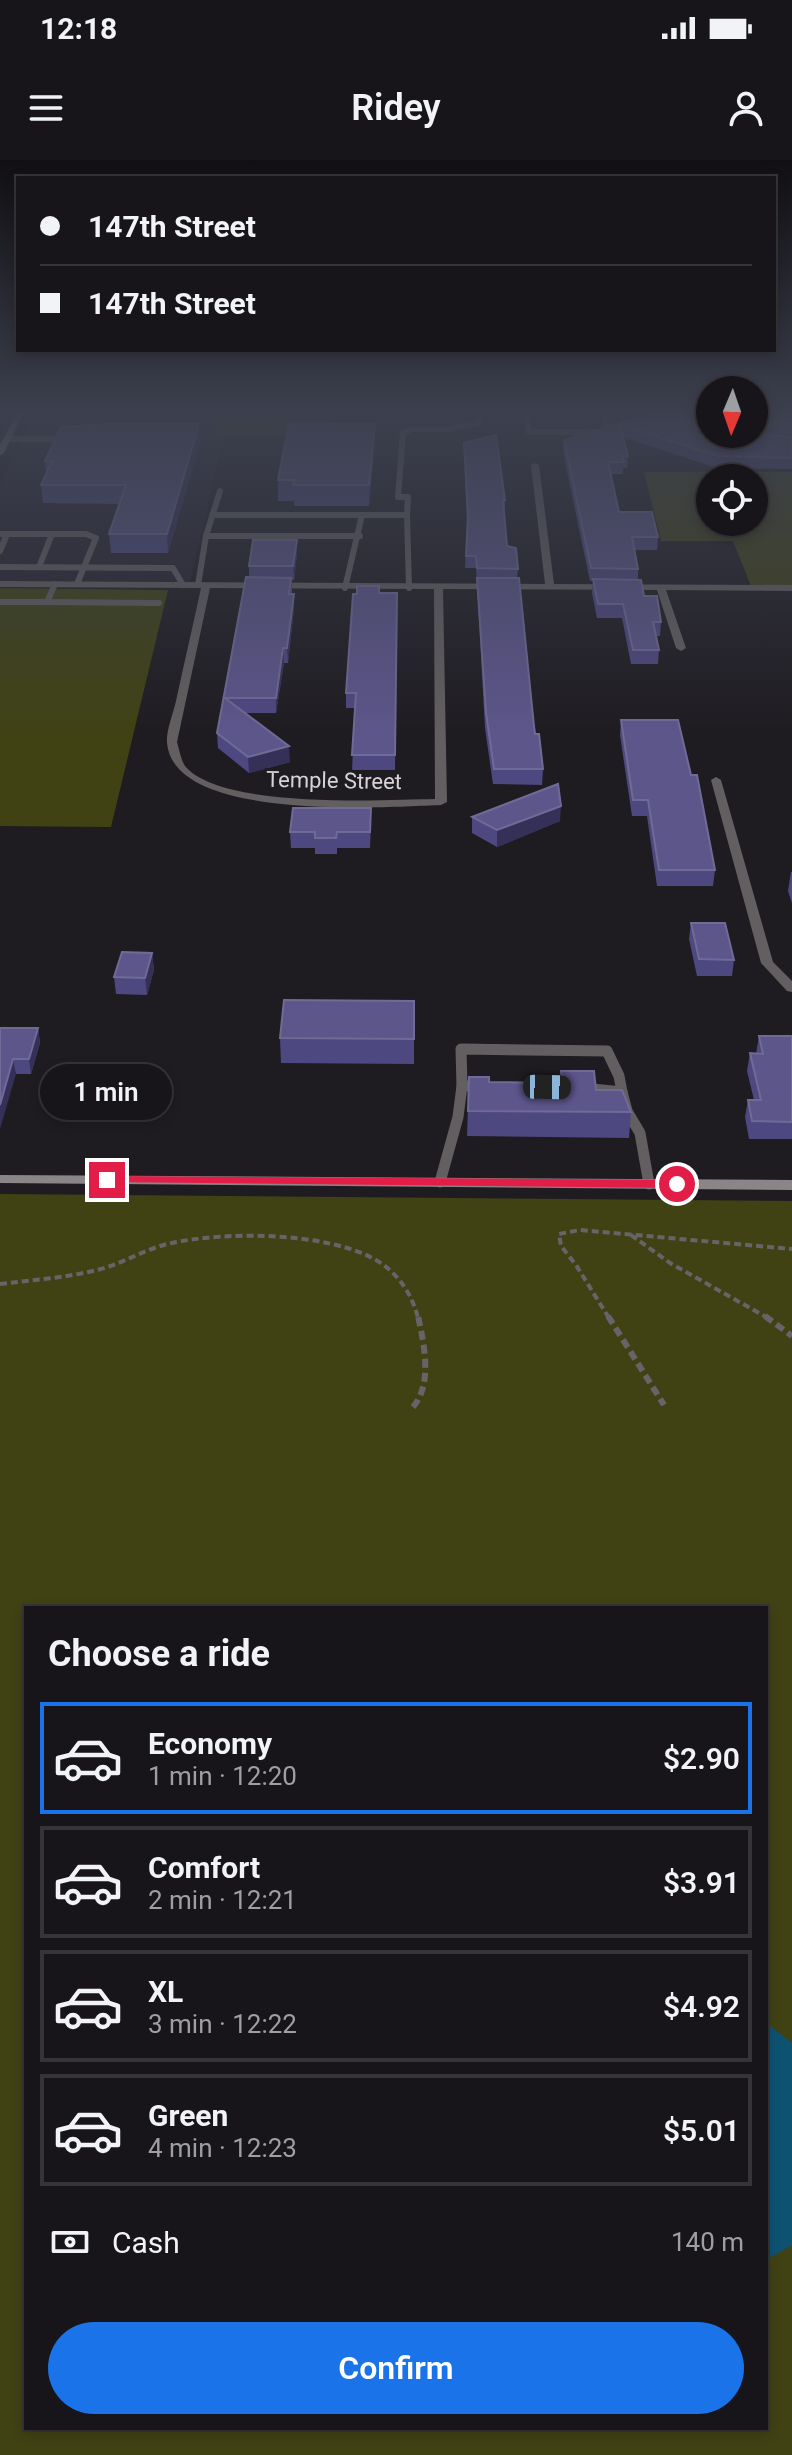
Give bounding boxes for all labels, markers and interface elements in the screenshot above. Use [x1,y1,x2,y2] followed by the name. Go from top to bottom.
[40,11,117,46] text: 12:18
[24,86,68,130] icon: menu
[724,86,768,130] icon: person
[351,87,441,129] text: Ridey
[88,209,256,244] text: 147th Street
[88,286,256,321] text: 147th Street
[696,376,768,448] north arrow
[696,376,768,536] map controls
[696,464,768,536] button: locate
[266,767,402,794] street label: Temple Street
[41,1064,173,1120] callout: 1 min
[523,1075,571,1099] car
[73,1077,139,1107] text: 1 min
[89,1162,125,1198] route end
[659,1166,695,1202] route start
[48,1633,270,1675] text: Choose a ride
[52,1722,124,1794] icon: car
[148,1726,272,1761] text: Economy
[663,1741,740,1776] text: $2.90
[148,1761,297,1791] text: 1 min · 12:20
[52,1846,124,1918] icon: car
[148,1850,260,1885] text: Comfort
[663,1865,740,1900] text: $3.91
[148,1885,297,1915] text: 2 min · 12:21
[52,1970,124,2042] icon: car
[148,1974,183,2009] text: XL
[663,1989,740,2024] text: $4.92
[148,2009,297,2039] text: 3 min · 12:22
[52,2094,124,2166] icon: car
[148,2098,228,2133] text: Green
[663,2113,740,2148] text: $5.01
[148,2133,297,2163] text: 4 min · 12:23
[48,2220,92,2264] icon: cash
[112,2225,180,2260] text: Cash
[671,2227,744,2257] text: 140 m
[48,2322,744,2414] button: Confirm

